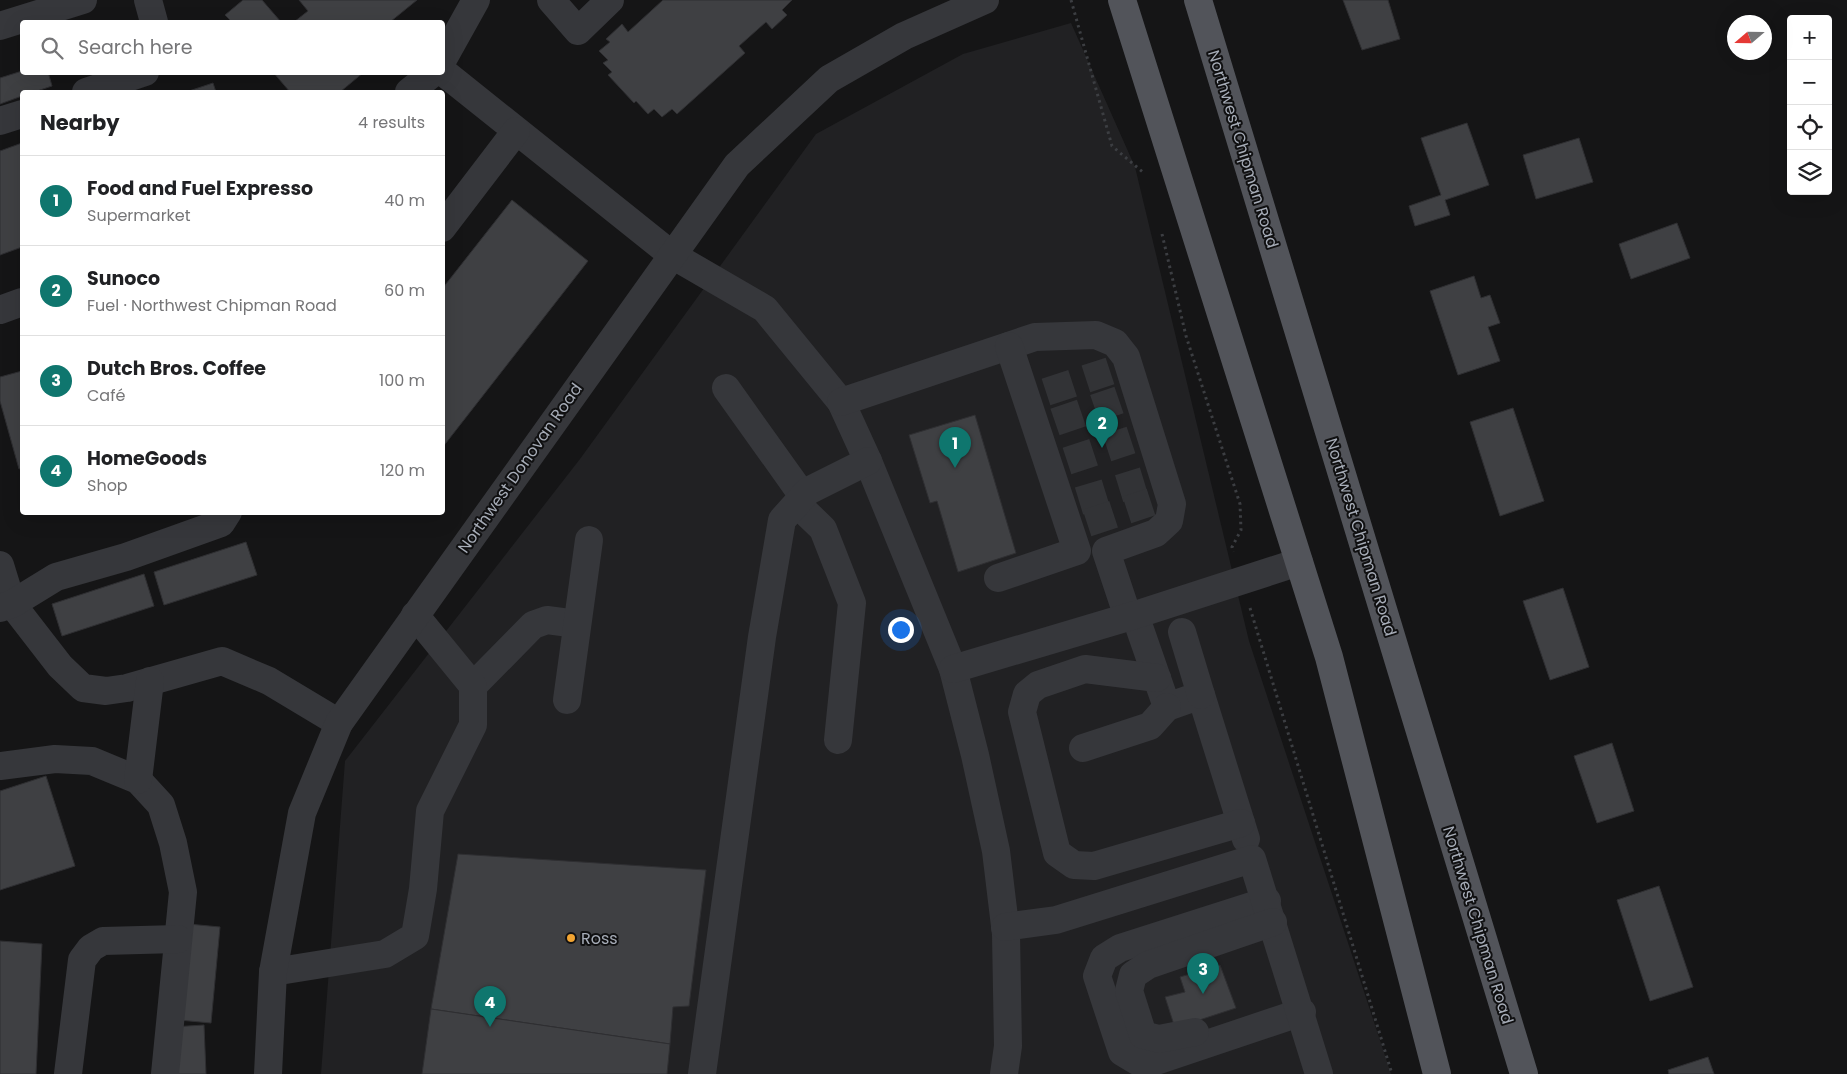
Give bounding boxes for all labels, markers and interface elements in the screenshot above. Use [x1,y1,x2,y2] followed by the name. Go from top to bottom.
[1727,15,1772,60] north arrow
[1787,15,1832,195] map controls
[1787,15,1832,60] button: +
[20,20,445,75] search box
[38,34,66,62] icon: search
[78,34,192,61] text: Search here
[1202,47,1284,251] street label: Northwest Chipman Road
[1787,60,1832,105] button: −
[1787,105,1832,150] button: locate
[40,108,120,137] text: Nearby
[358,111,425,134] text: 4 results
[1787,150,1832,195] button: layers
[87,175,313,202] text: Food and Fuel Expresso
[53,189,59,212] text: 1
[384,189,425,212] text: 40 m
[87,204,191,227] text: Supermarket
[87,265,160,292] text: Sunoco
[51,279,61,302] text: 2
[384,279,425,302] text: 60 m
[87,294,337,317] text: Fuel · Northwest Chipman Road
[87,355,266,382] text: Dutch Bros. Coffee
[51,369,61,392] text: 3
[379,369,425,392] text: 100 m
[452,378,588,558] street label: Northwest Donovan Road
[87,384,125,407] text: Café
[1086,407,1118,448] pin: 2
[939,427,971,468] pin: 1
[1320,435,1402,639] street label: Northwest Chipman Road
[87,445,207,472] text: HomeGoods
[51,459,61,482] text: 4
[380,459,425,482] text: 120 m
[87,474,128,497] text: Shop
[888,617,914,643] your location
[1437,823,1519,1027] street label: Northwest Chipman Road
[581,927,618,950] place label: Ross
[565,932,577,944] marker: Ross
[1187,953,1219,994] pin: 3
[474,986,506,1027] pin: 4

